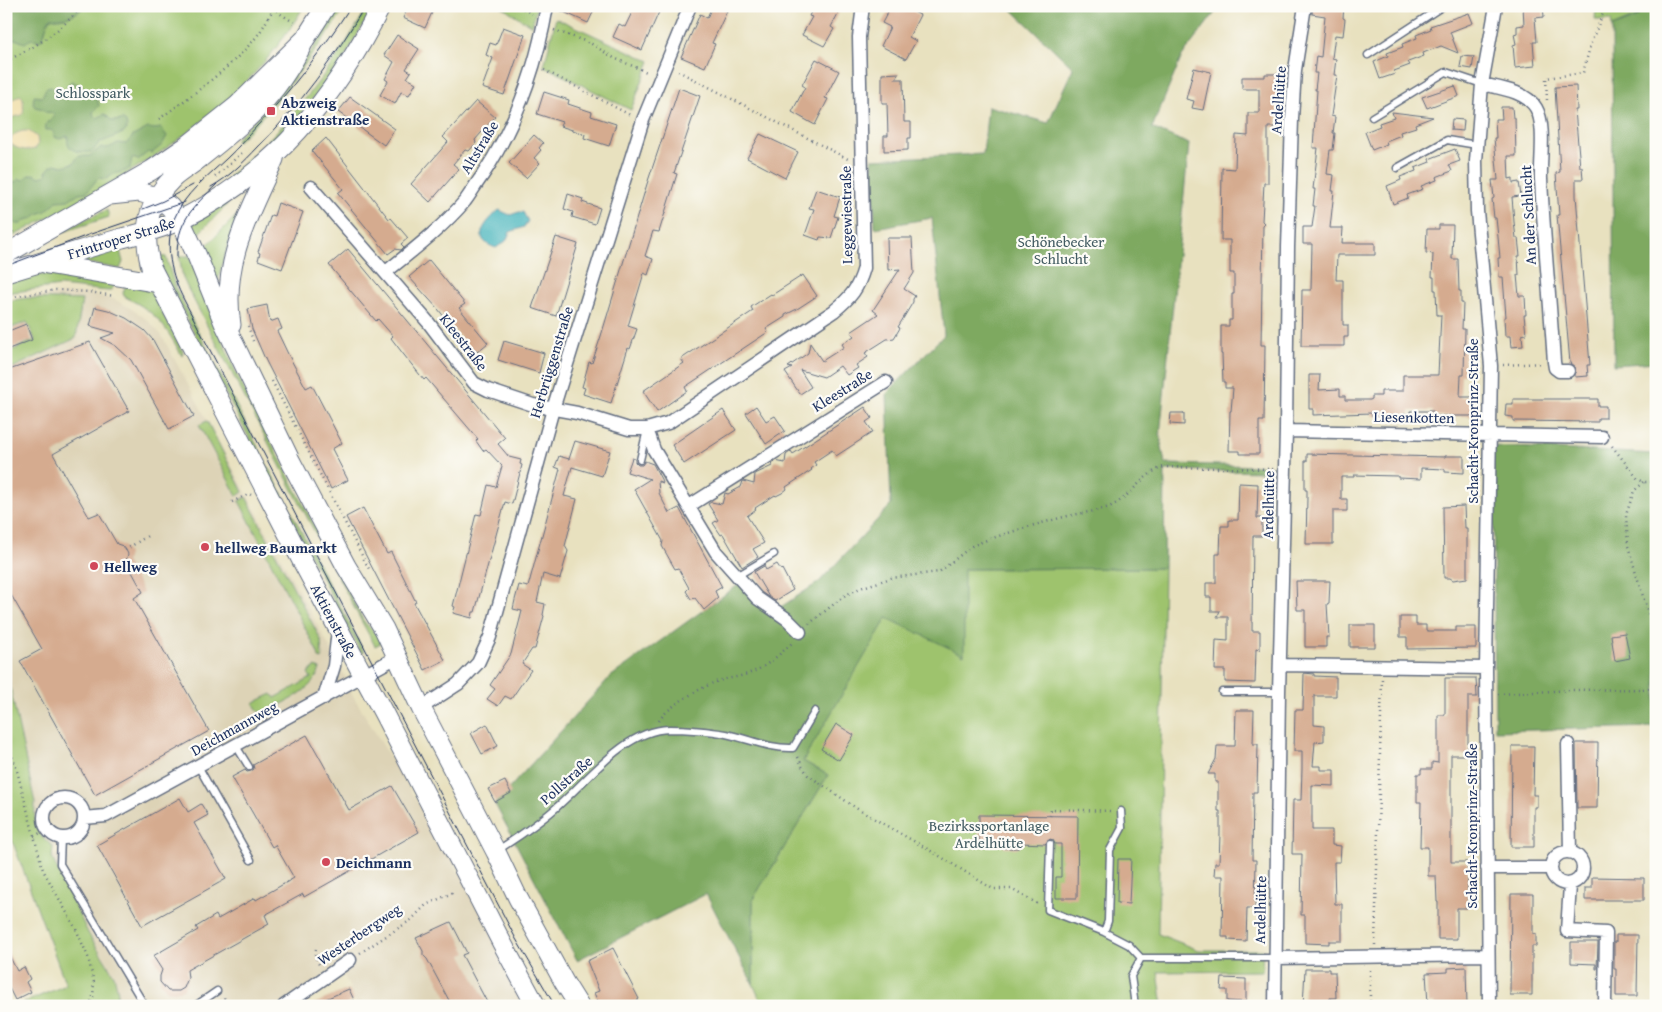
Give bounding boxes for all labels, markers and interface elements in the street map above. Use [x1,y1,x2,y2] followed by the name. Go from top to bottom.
[1265,65,1291,135] street label: Ardelhütte
[56,82,131,103] park label: Schlosspark
[281,92,369,130] place label: Abzweig Aktienstraße
[265,105,277,117] marker: Abzweig Aktienstraße
[455,116,503,178] street label: Altstraße
[1515,164,1541,265] street label: An der Schlucht
[835,166,857,264] street label: Leggewiestraße
[65,212,177,264] street label: Frintroper Straße
[1017,231,1105,269] park label: Schönebecker Schlucht
[524,304,578,420] street label: Herbrüggenstraße
[435,309,493,375] street label: Kleestraße
[1462,338,1483,504] street label: Schacht-Kronprinz-Straße
[808,363,876,417] street label: Kleestraße
[1373,406,1455,428] street label: Liesenkotten
[1257,471,1279,539] street label: Ardelhütte
[215,537,337,558] place label: hellweg Baumarkt
[199,541,211,553] marker: hellweg Baumarkt
[104,556,157,577] place label: Hellweg
[88,560,100,572] marker: Hellweg
[306,580,362,662] street label: Aktienstraße
[187,695,282,761] street label: Deichmannweg
[1461,743,1482,909] street label: Schacht-Kronprinz-Straße
[535,751,597,809] street label: Pollstraße
[929,815,1049,853] park label: Bezirkssportanlage Ardelhütte
[336,852,412,873] place label: Deichmann
[320,856,332,868] marker: Deichmann
[1249,876,1271,944] street label: Ardelhütte
[313,898,406,970] street label: Westerbergweg

